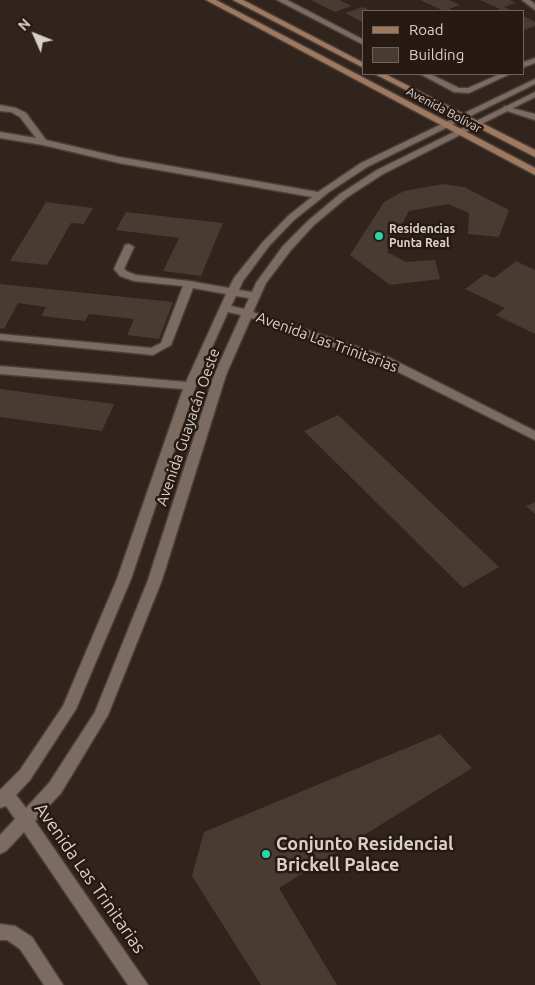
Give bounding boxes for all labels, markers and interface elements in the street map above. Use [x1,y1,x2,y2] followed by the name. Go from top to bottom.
[10,10,60,60] north arrow
[362,10,525,75] legend
[15,15,34,34] text: N
[409,21,444,38] text: Road
[409,46,464,63] text: Building
[404,84,484,136] street label: Avenida Bolívar
[389,222,455,250] place label: Residencias Punta Real
[373,230,385,242] marker: Residencias Punta Real
[254,308,400,376] street label: Avenida Las Trinitarias
[153,346,223,508] street label: Avenida Guayacán Oeste
[30,799,150,957] street label: Avenida Las Trinitarias
[276,833,453,876] place label: Conjunto Residencial Brickell Palace
[260,848,272,860] marker: Conjunto Residencial Brickell Palace

